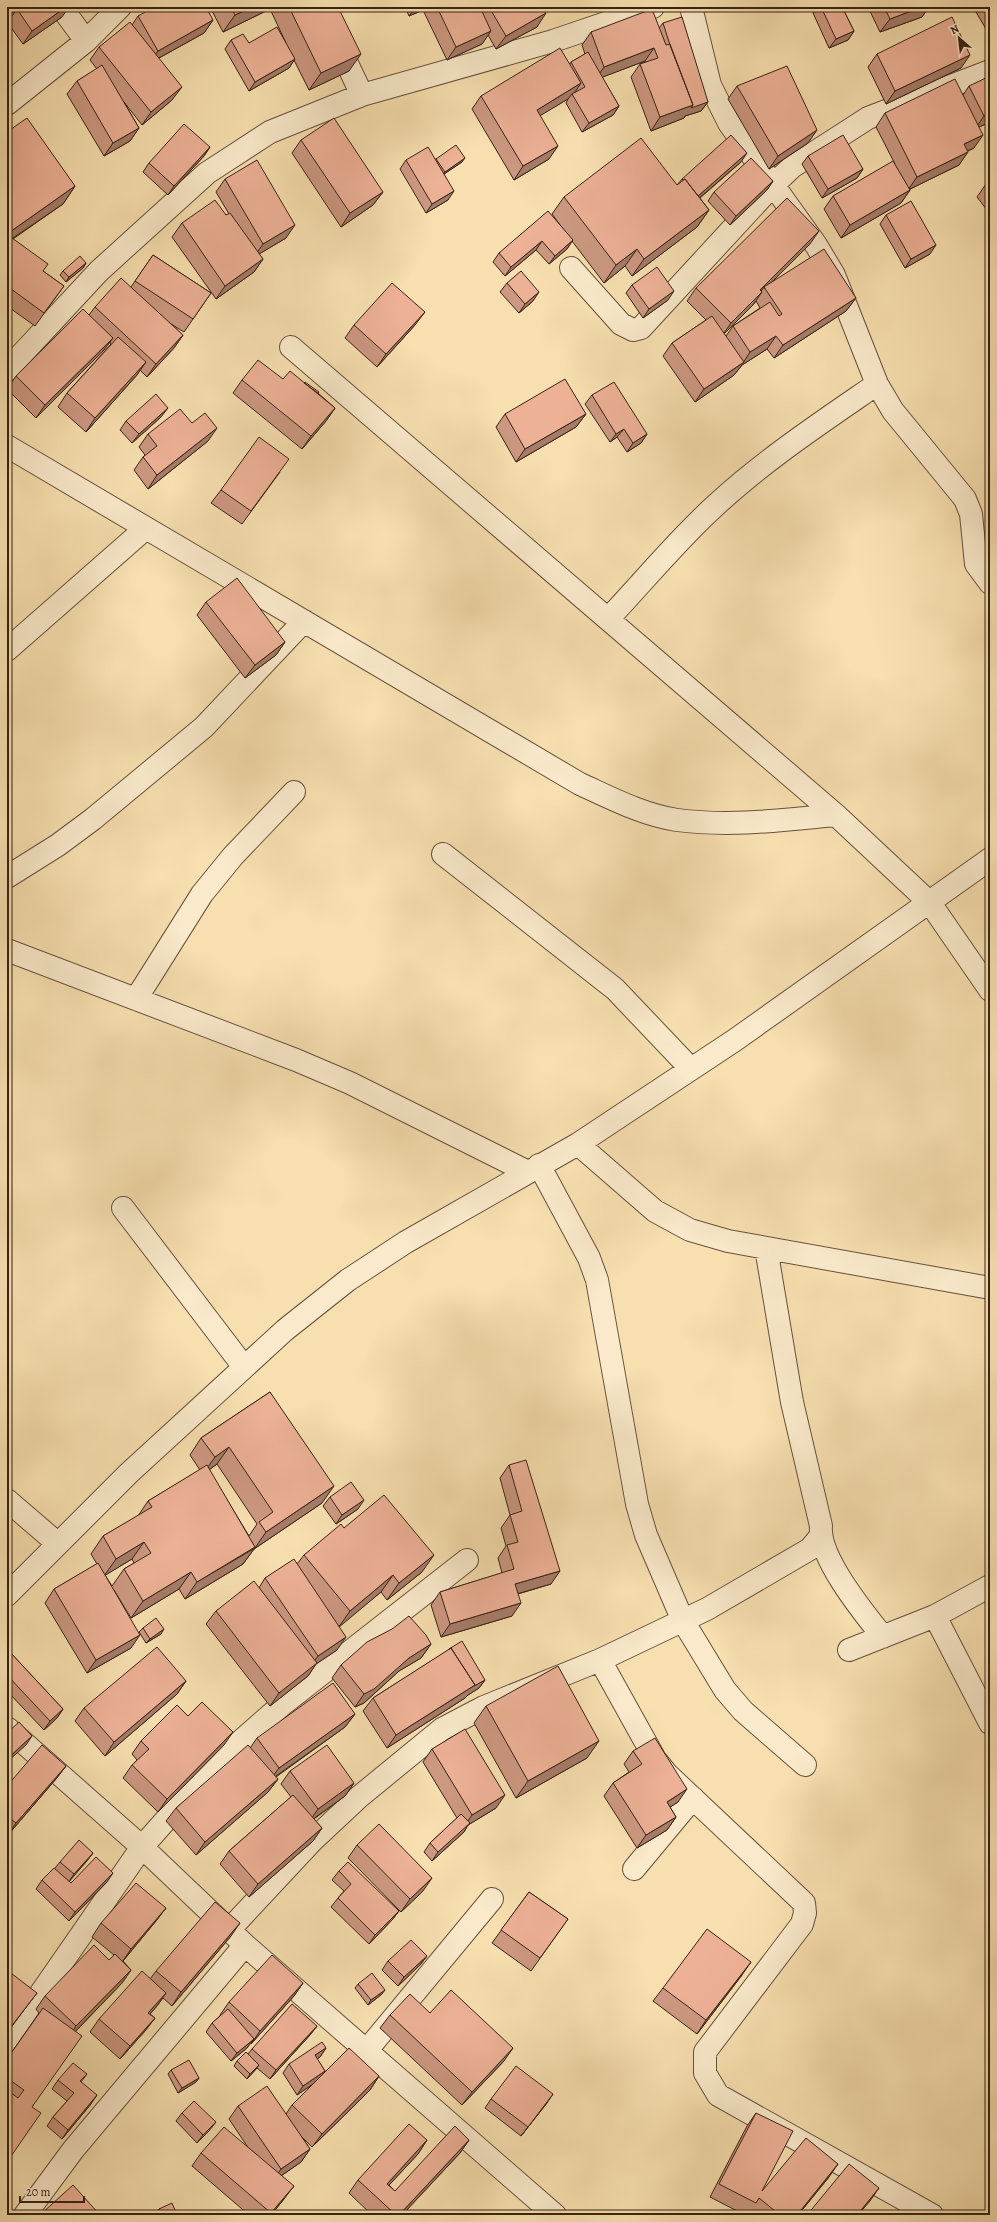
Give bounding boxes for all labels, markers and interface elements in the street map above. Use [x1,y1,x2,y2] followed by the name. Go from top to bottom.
[939,18,979,58] north arrow
[947,21,962,38] text: N
[20,2178,84,2204] scale bar
[26,2184,50,2200] text: 20 m

